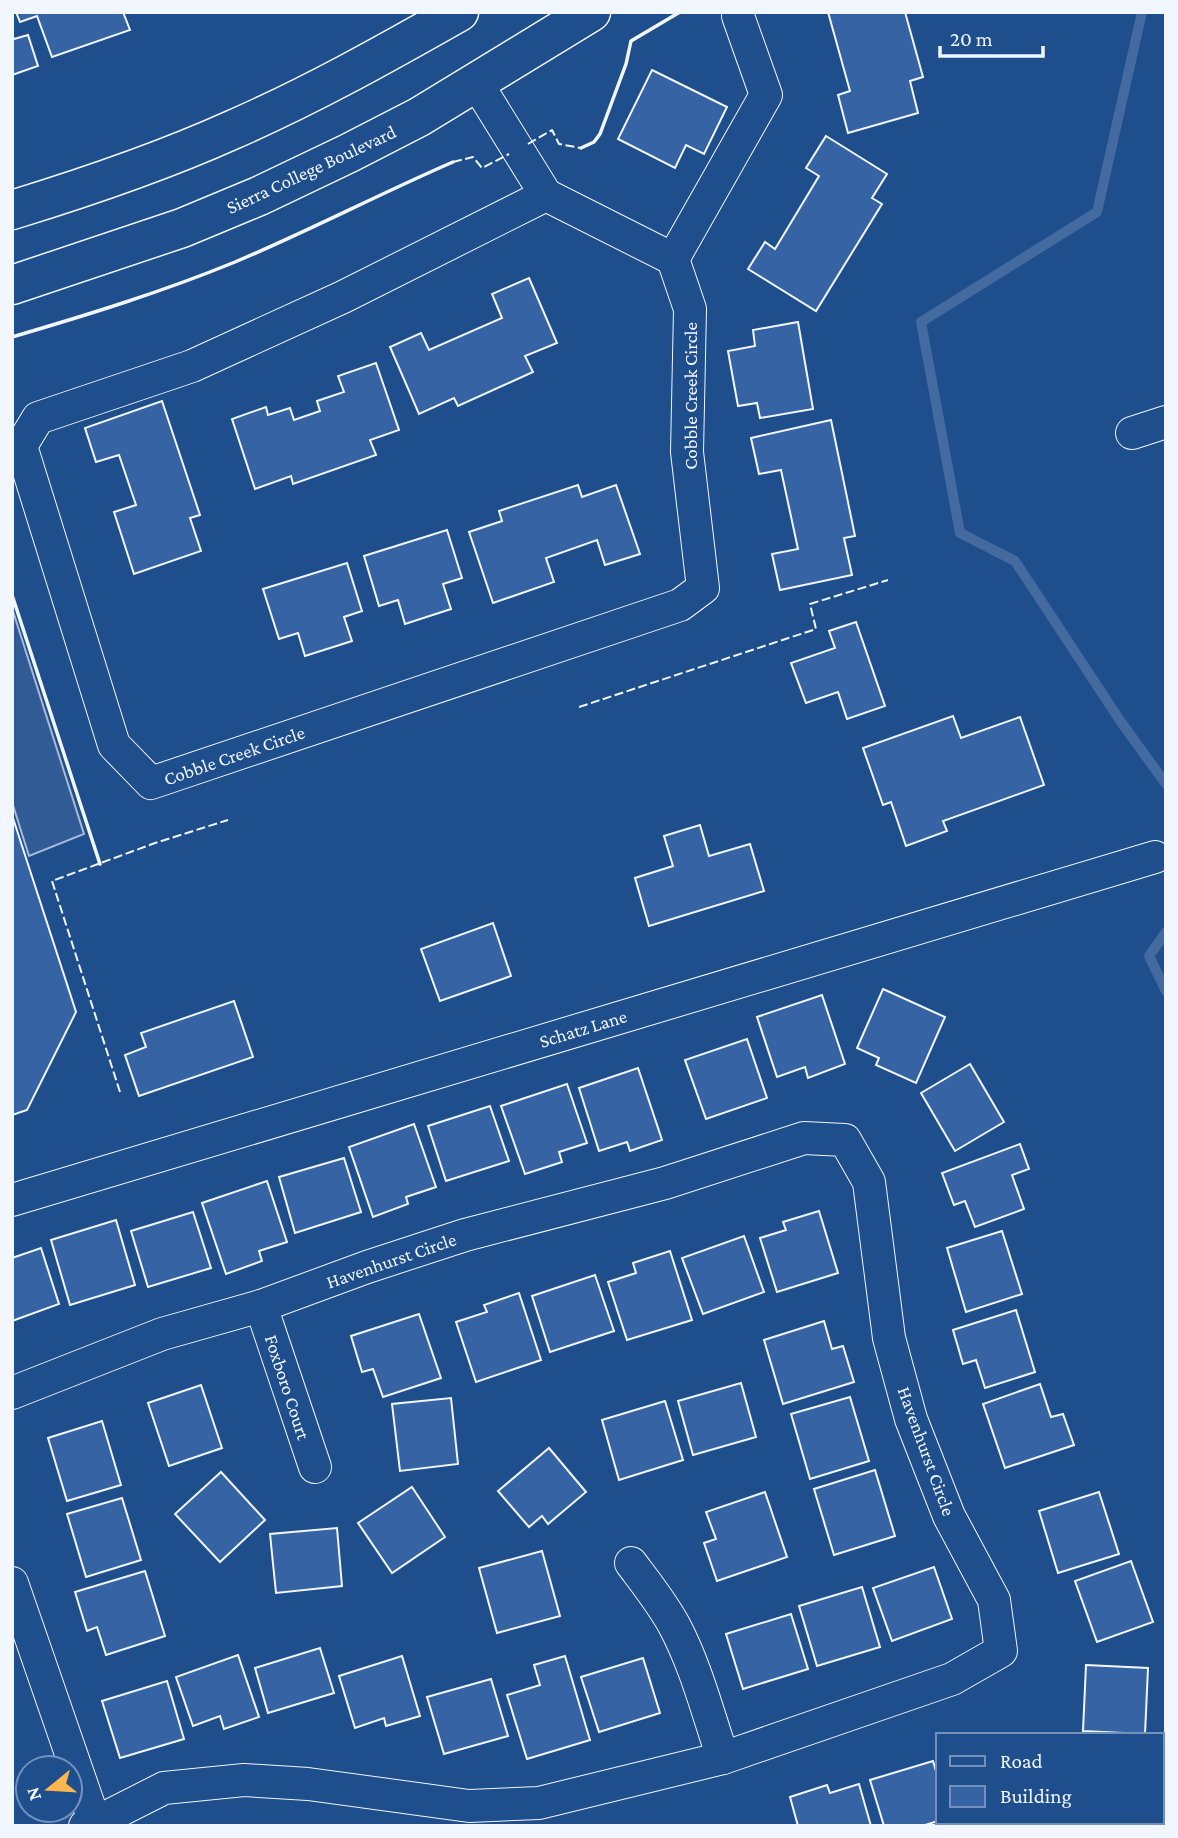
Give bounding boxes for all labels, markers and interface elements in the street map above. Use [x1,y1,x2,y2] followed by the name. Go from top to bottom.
[940,14,1043,58] scale bar
[950,27,993,51] text: 20 m
[223,121,399,218] street label: Sierra College Boulevard
[680,322,701,470] street label: Cobble Creek Circle
[161,722,307,789] street label: Cobble Creek Circle
[537,1005,629,1052] street label: Schatz Lane
[323,1228,459,1293] street label: Havenhurst Circle
[261,1332,315,1443] street label: Foxboro Court
[893,1384,960,1519] street label: Havenhurst Circle
[936,1733,1164,1824] legend
[1000,1749,1043,1773] text: Road
[14,1754,84,1824] north arrow
[1000,1784,1072,1808] text: Building
[21,1785,45,1804] text: N

